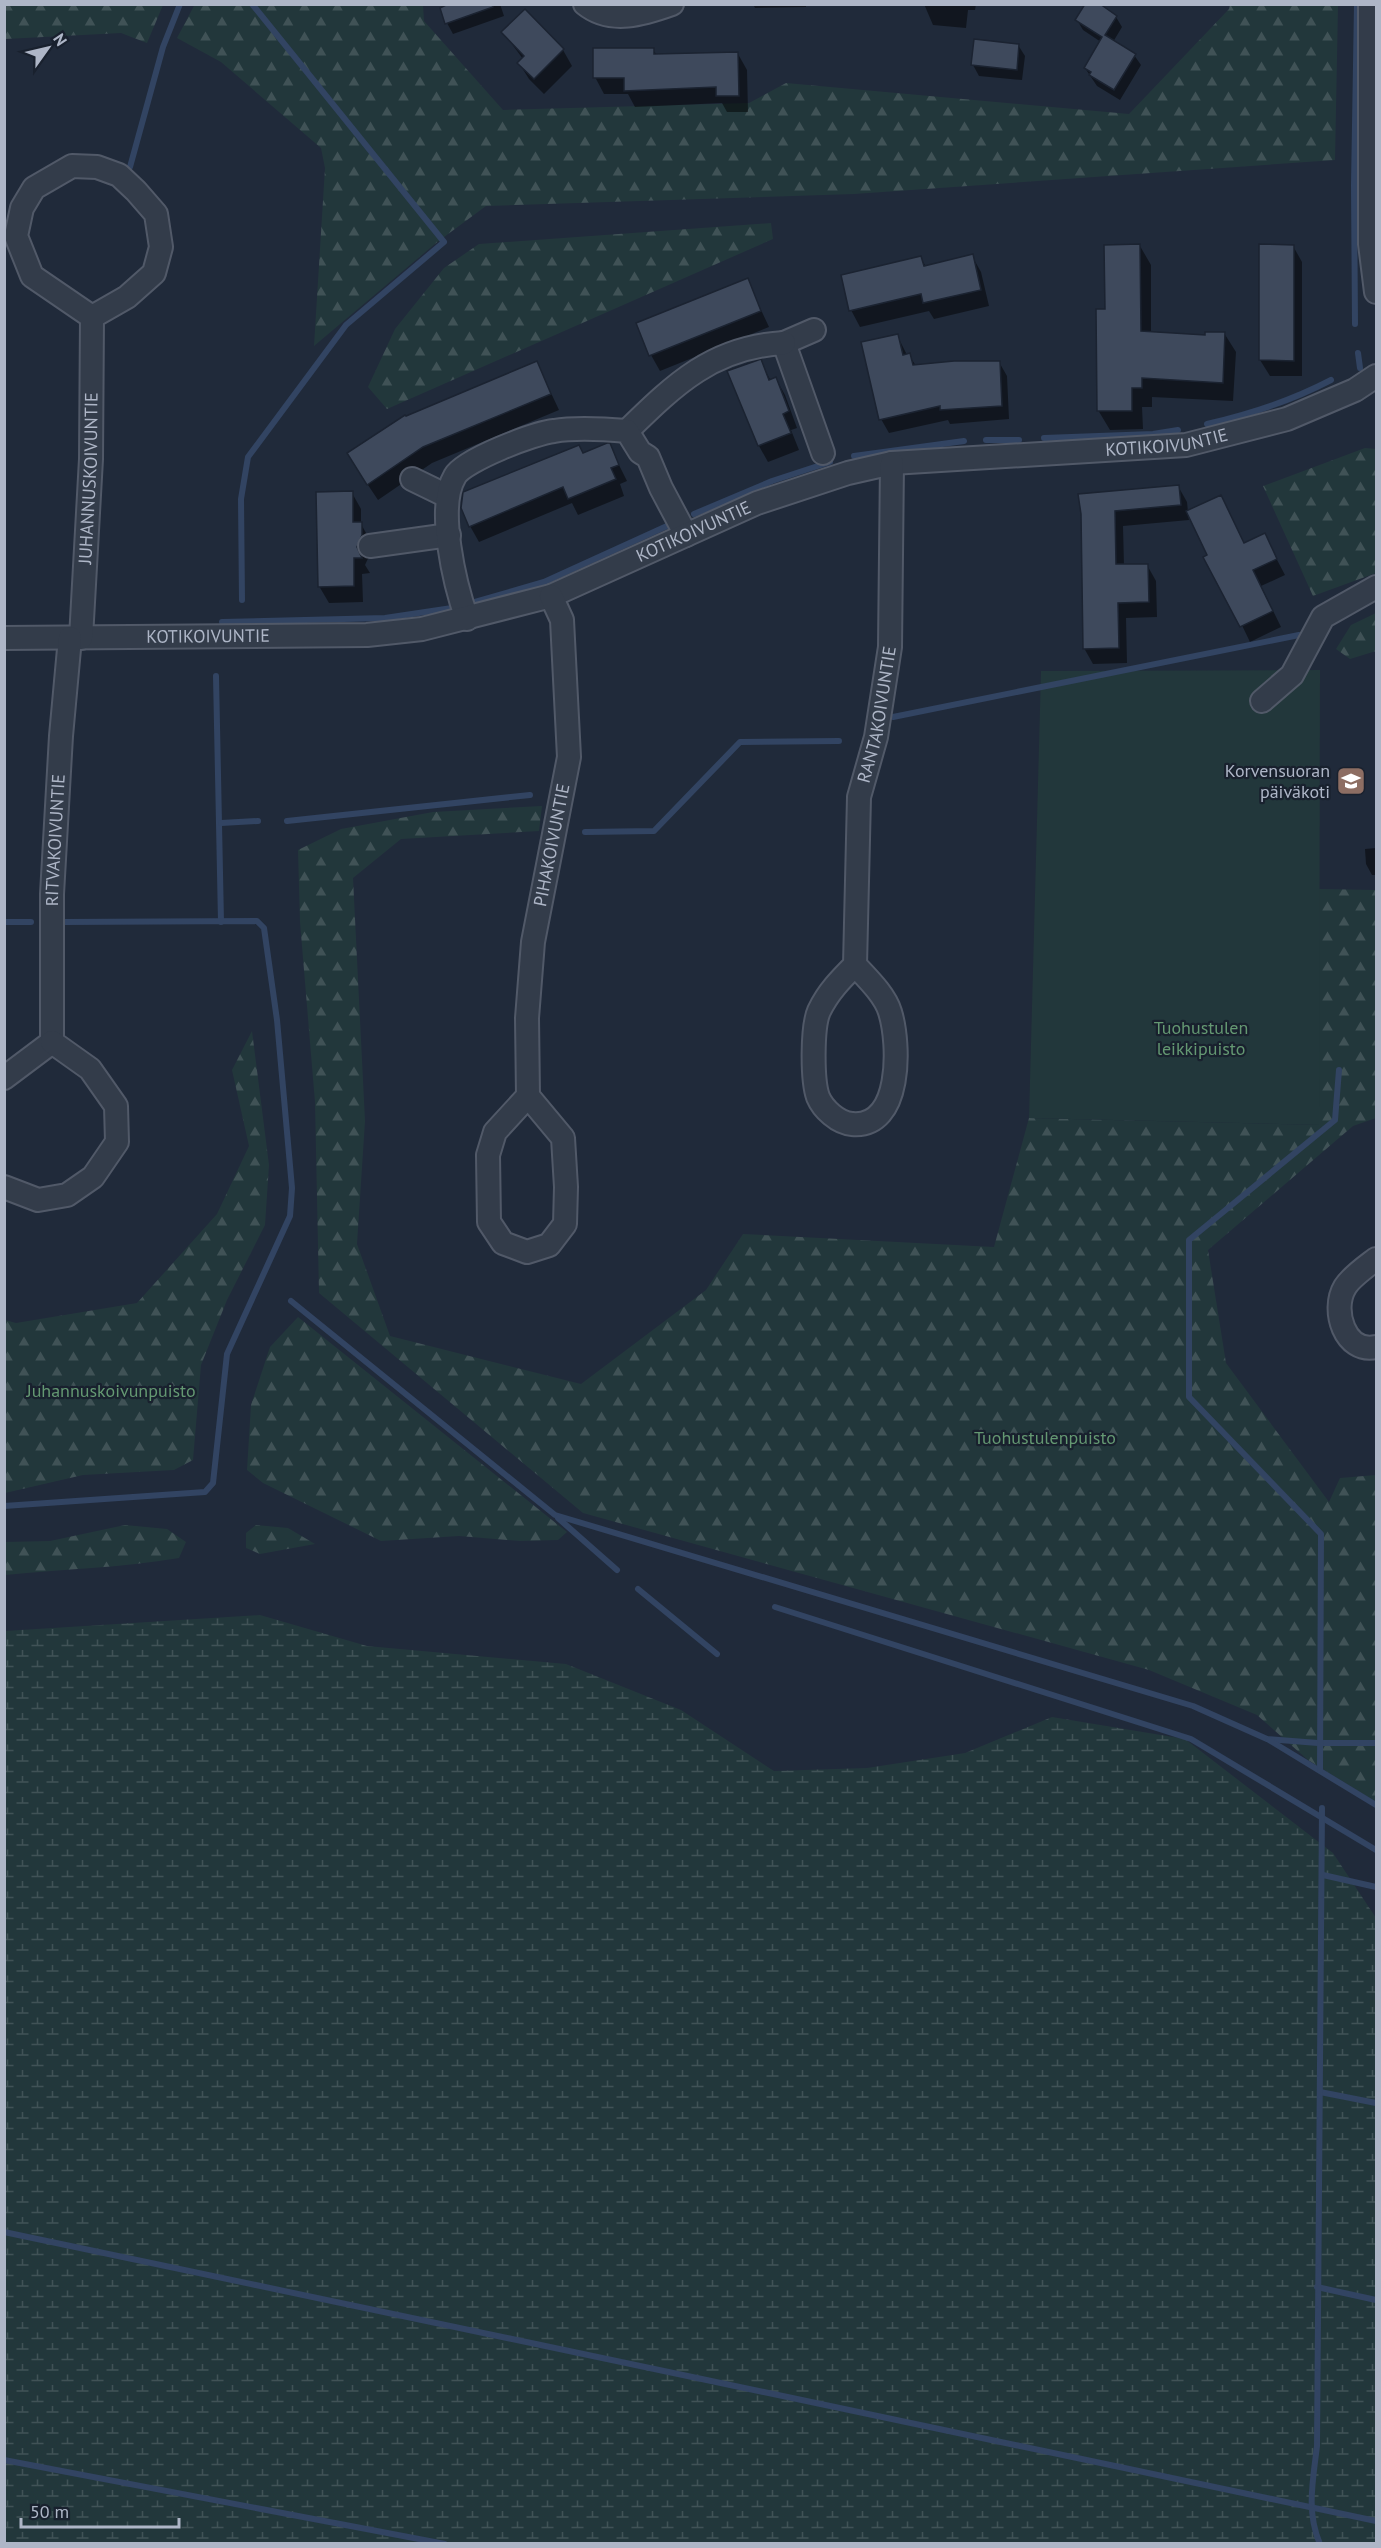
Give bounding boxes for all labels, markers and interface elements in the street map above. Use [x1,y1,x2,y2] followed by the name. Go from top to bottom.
[18,18,78,78] north arrow
[49,30,72,50] text: N
[73,392,102,566] street label: JUHANNUSKOIVUNTIE
[1105,423,1230,461] street label: KOTIKOIVUNTIE
[632,495,754,567] street label: KOTIKOIVUNTIE
[146,624,270,648] street label: KOTIKOIVUNTIE
[852,644,901,785] street label: RANTAKOIVUNTIE
[1225,759,1330,803] place label: Korvensuoran päiväkoti
[1335,765,1367,797] school or university icon: Korvensuoran päiväkoti
[40,773,70,906] street label: RITVAKOIVUNTIE
[528,782,575,908] street label: PIHAKOIVUNTIE
[1154,1016,1248,1060] park label: Tuohustulen leikkipuisto
[25,1379,196,1402] park label: Juhannuskoivunpuisto
[974,1426,1116,1449] park label: Tuohustulenpuisto
[21,2491,178,2529] scale bar
[30,2500,69,2523] text: 50 m

